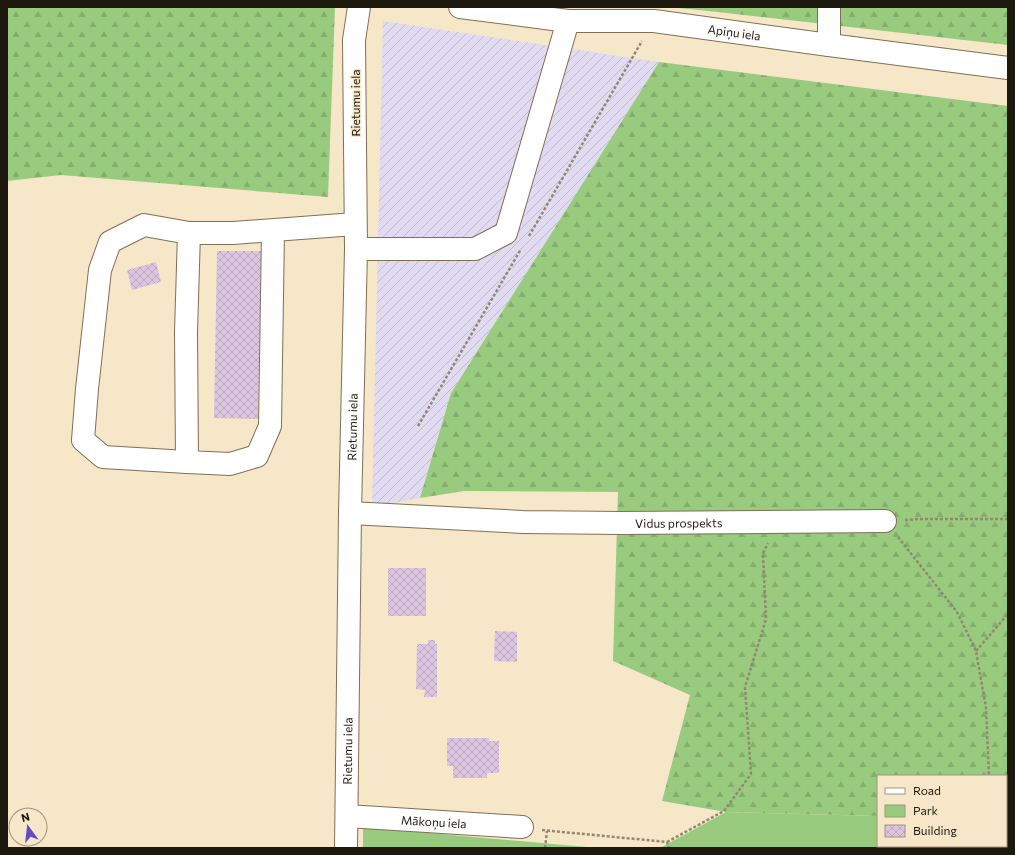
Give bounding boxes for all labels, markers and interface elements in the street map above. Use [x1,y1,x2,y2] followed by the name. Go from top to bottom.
[707,21,762,43] street label: Apiņu iela
[348,69,362,137] street label: Rietumu iela
[344,393,360,461] street label: Rietumu iela
[635,515,722,530] street label: Vidus prospekts
[340,717,355,785] street label: Rietumu iela
[877,775,1007,847] legend
[913,783,941,797] text: Road
[913,803,939,817] text: Park
[8,807,48,847] north arrow
[20,810,31,824] text: N
[401,812,467,831] street label: Mākoņu iela
[913,823,957,837] text: Building

